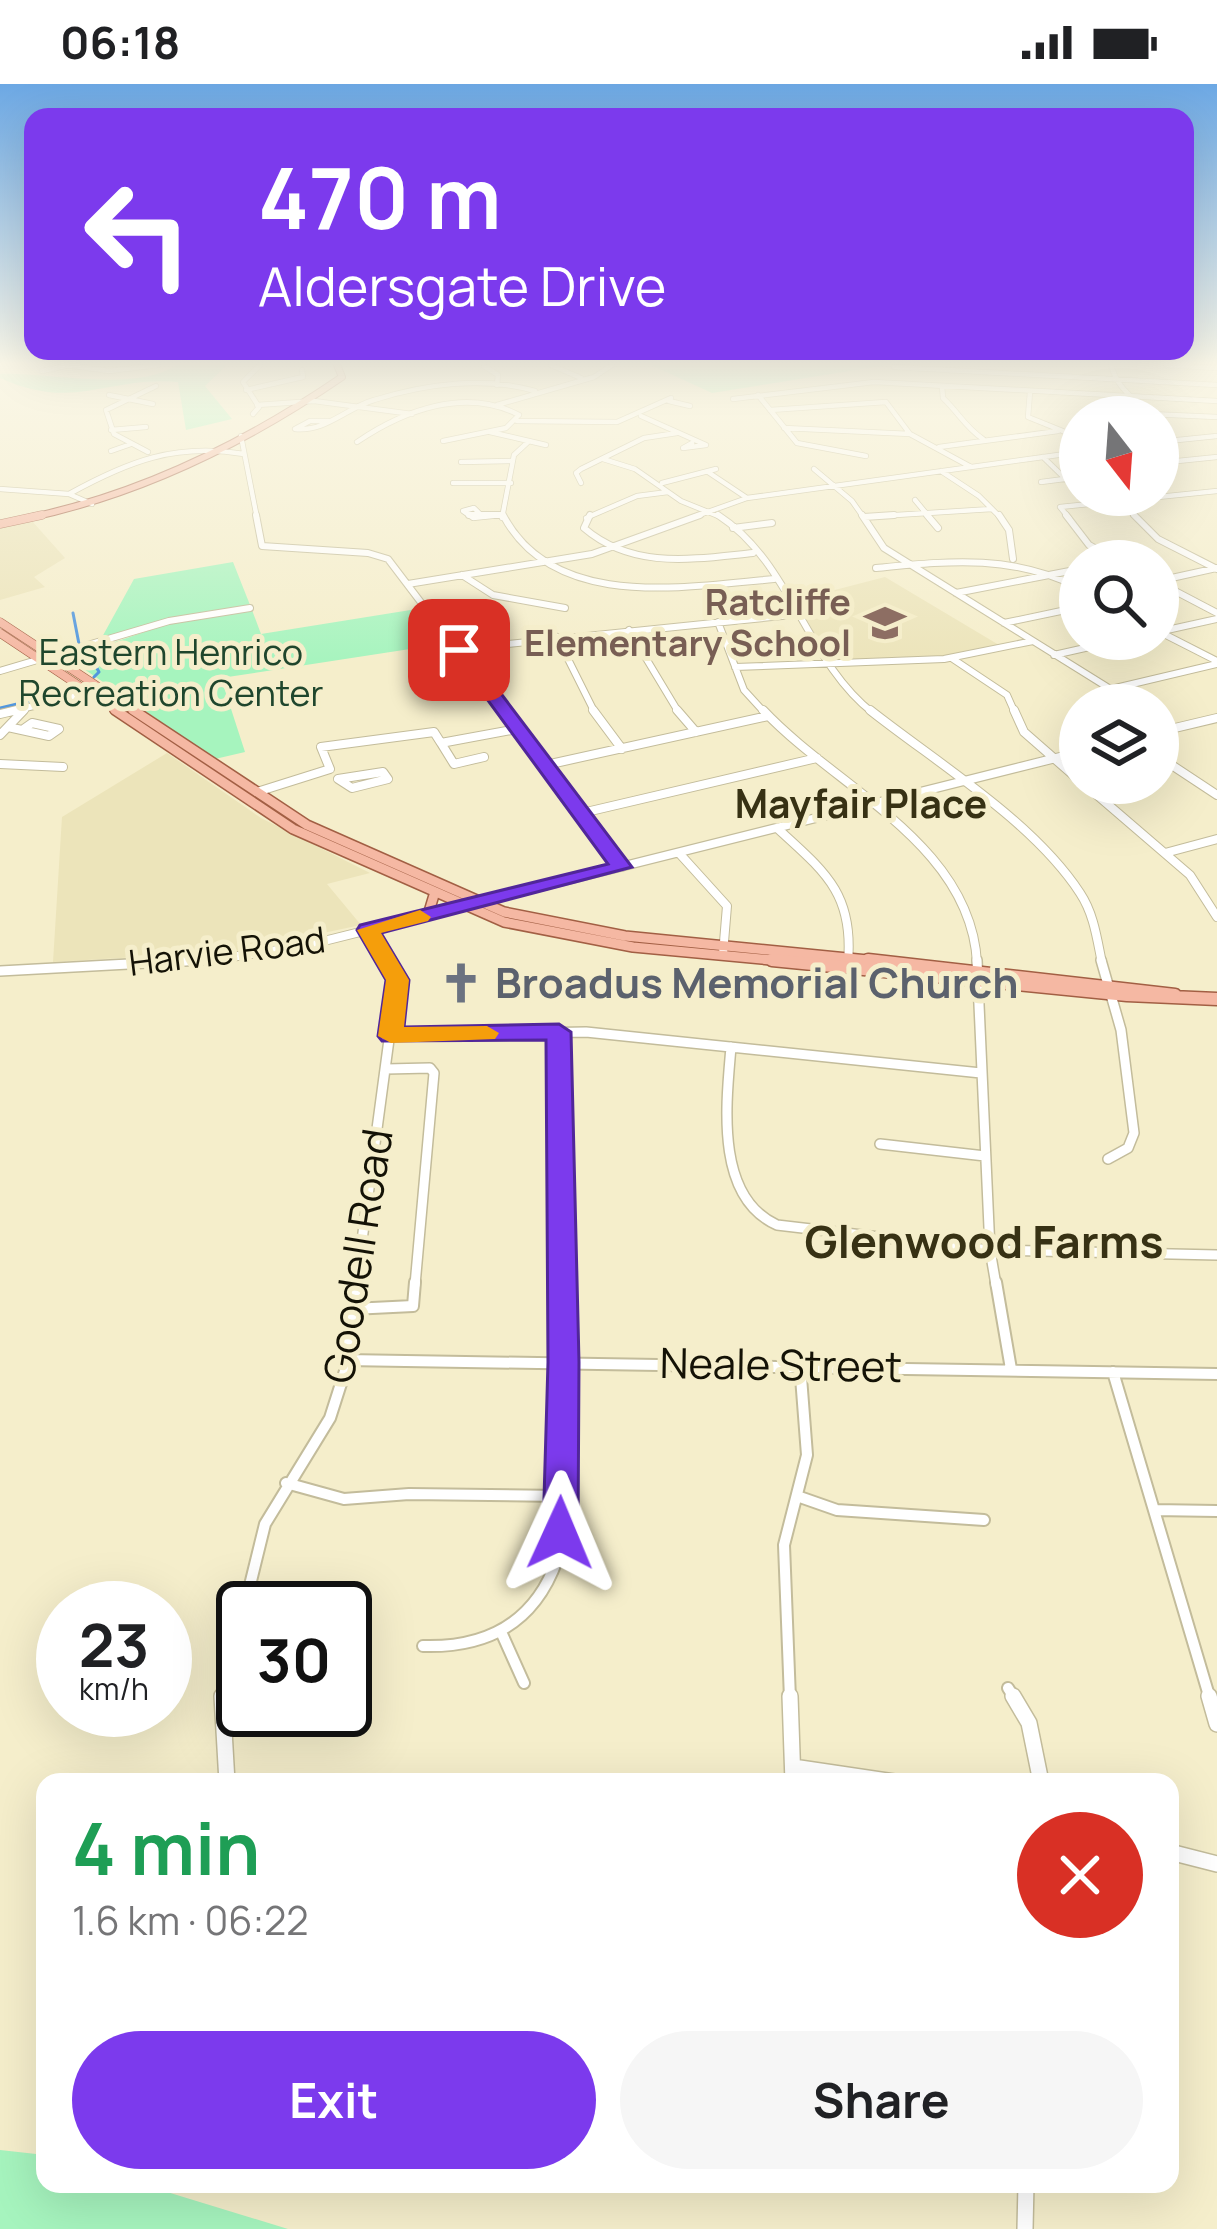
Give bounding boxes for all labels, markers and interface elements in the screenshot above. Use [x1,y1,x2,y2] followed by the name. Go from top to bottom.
[60,11,180,73] text: 06:18
[258,139,502,254] text: 470 m
[60,156,216,312] icon: left
[258,248,666,322] text: Aldersgate Drive
[1059,396,1179,516] north arrow
[1059,396,1179,804] map controls
[1059,540,1179,660] button: search
[524,577,851,667] place label: Ratcliffe Elementary School
[408,599,510,701] pin
[862,600,908,646] school or university icon: Ratcliffe Elementary School
[426,617,492,683] icon: arrive
[18,627,324,717] park label: Eastern Henrico Recreation Center
[1059,684,1179,804] button: layers
[735,776,987,830] district label: Mayfair Place
[126,914,328,987] street label: Harvie Road
[495,953,1019,1011] place label: Broadus Memorial Church
[438,960,484,1006] church icon: Broadus Memorial Church
[308,1125,406,1387] street label: Goodell Road
[804,1210,1164,1272] district label: Glenwood Farms
[659,1333,903,1395] street label: Neale Street
[497,1470,623,1596] position arrow
[216,1581,372,1737] speed limit sign: 30
[79,1603,149,1685] text: 23
[79,1668,149,1709] text: km/h
[72,1798,260,1897] text: 4 min
[1017,1812,1143,1938] button: close
[72,1893,309,1947] text: 1.6 km · 06:22
[72,2031,596,2169] button: Exit
[620,2031,1143,2169] button: Share

